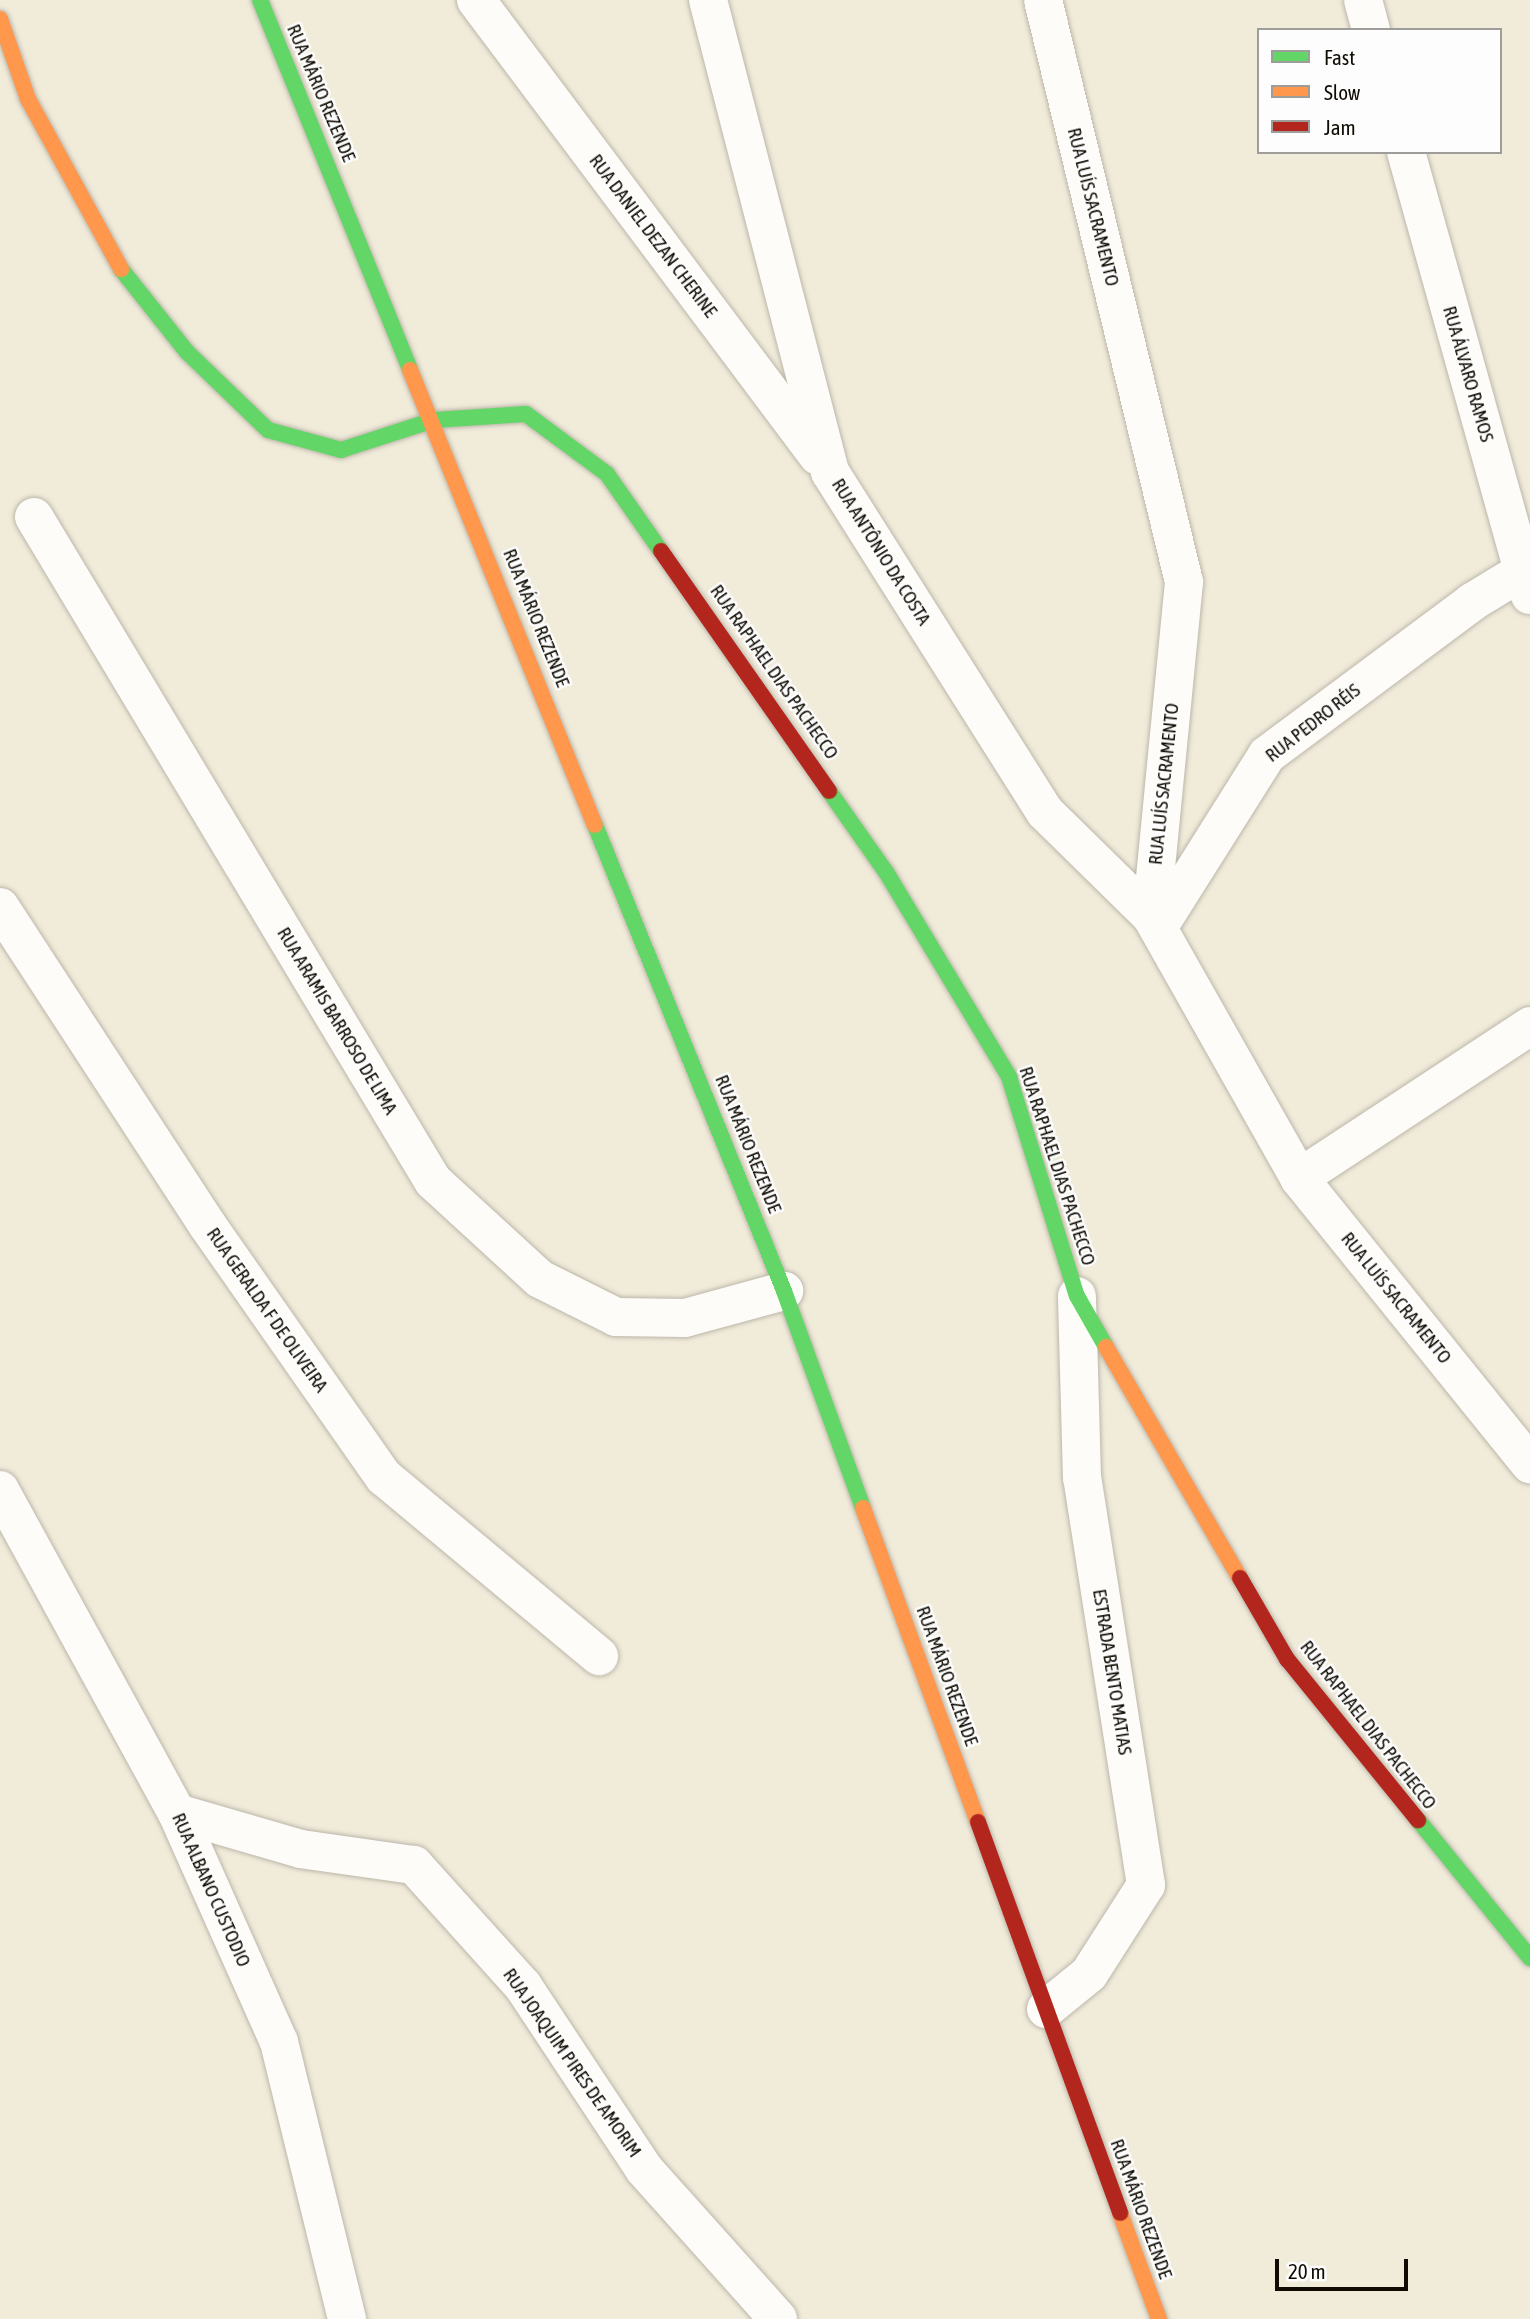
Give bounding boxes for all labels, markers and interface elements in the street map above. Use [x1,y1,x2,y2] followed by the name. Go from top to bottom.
[282,21,360,165] street label: RUA MÁRIO REZENDE
[1257,28,1502,154] legend
[1324,45,1355,69] text: Fast
[1324,80,1360,104] text: Slow
[1324,115,1356,139] text: Jam
[1062,125,1124,289] street label: RUA LUÍS SACRAMENTO
[584,150,722,322] street label: RUA DANIEL DEZAN CHERINE
[1438,304,1498,444] street label: RUA ÁLVARO RAMOS
[827,474,935,630] street label: RUA ANTÔNIO DA COSTA
[498,546,574,690] street label: RUA MÁRIO REZENDE
[705,580,843,764] street label: RUA RAPHAEL DIAS PACHECCO
[1261,679,1365,767] street label: RUA PEDRO RÉIS
[1144,702,1184,866] street label: RUA LUÍS SACRAMENTO
[272,923,402,1119] street label: RUA ARAMIS BARROSO DE LIMA
[1014,1064,1100,1268] street label: RUA RAPHAEL DIAS PACHECCO
[710,1072,786,1216] street label: RUA MÁRIO REZENDE
[202,1223,332,1397] street label: RUA GERALDA F DE OLIVEIRA
[1336,1228,1456,1368] street label: RUA LUÍS SACRAMENTO
[1088,1587,1136,1757] street label: ESTRADA BENTO MATIAS
[911,1603,983,1749] street label: RUA MÁRIO REZENDE
[1295,1636,1441,1814] street label: RUA RAPHAEL DIAS PACHECCO
[167,1810,255,1970] street label: RUA ALBANO CUSTODIO
[498,1964,646,2162] street label: RUA JOAQUIM PIRES DE AMORIM
[1105,2136,1177,2282] street label: RUA MÁRIO REZENDE
[1278,2246,1411,2290] scale bar
[1288,2259,1326,2283] text: 20 m

